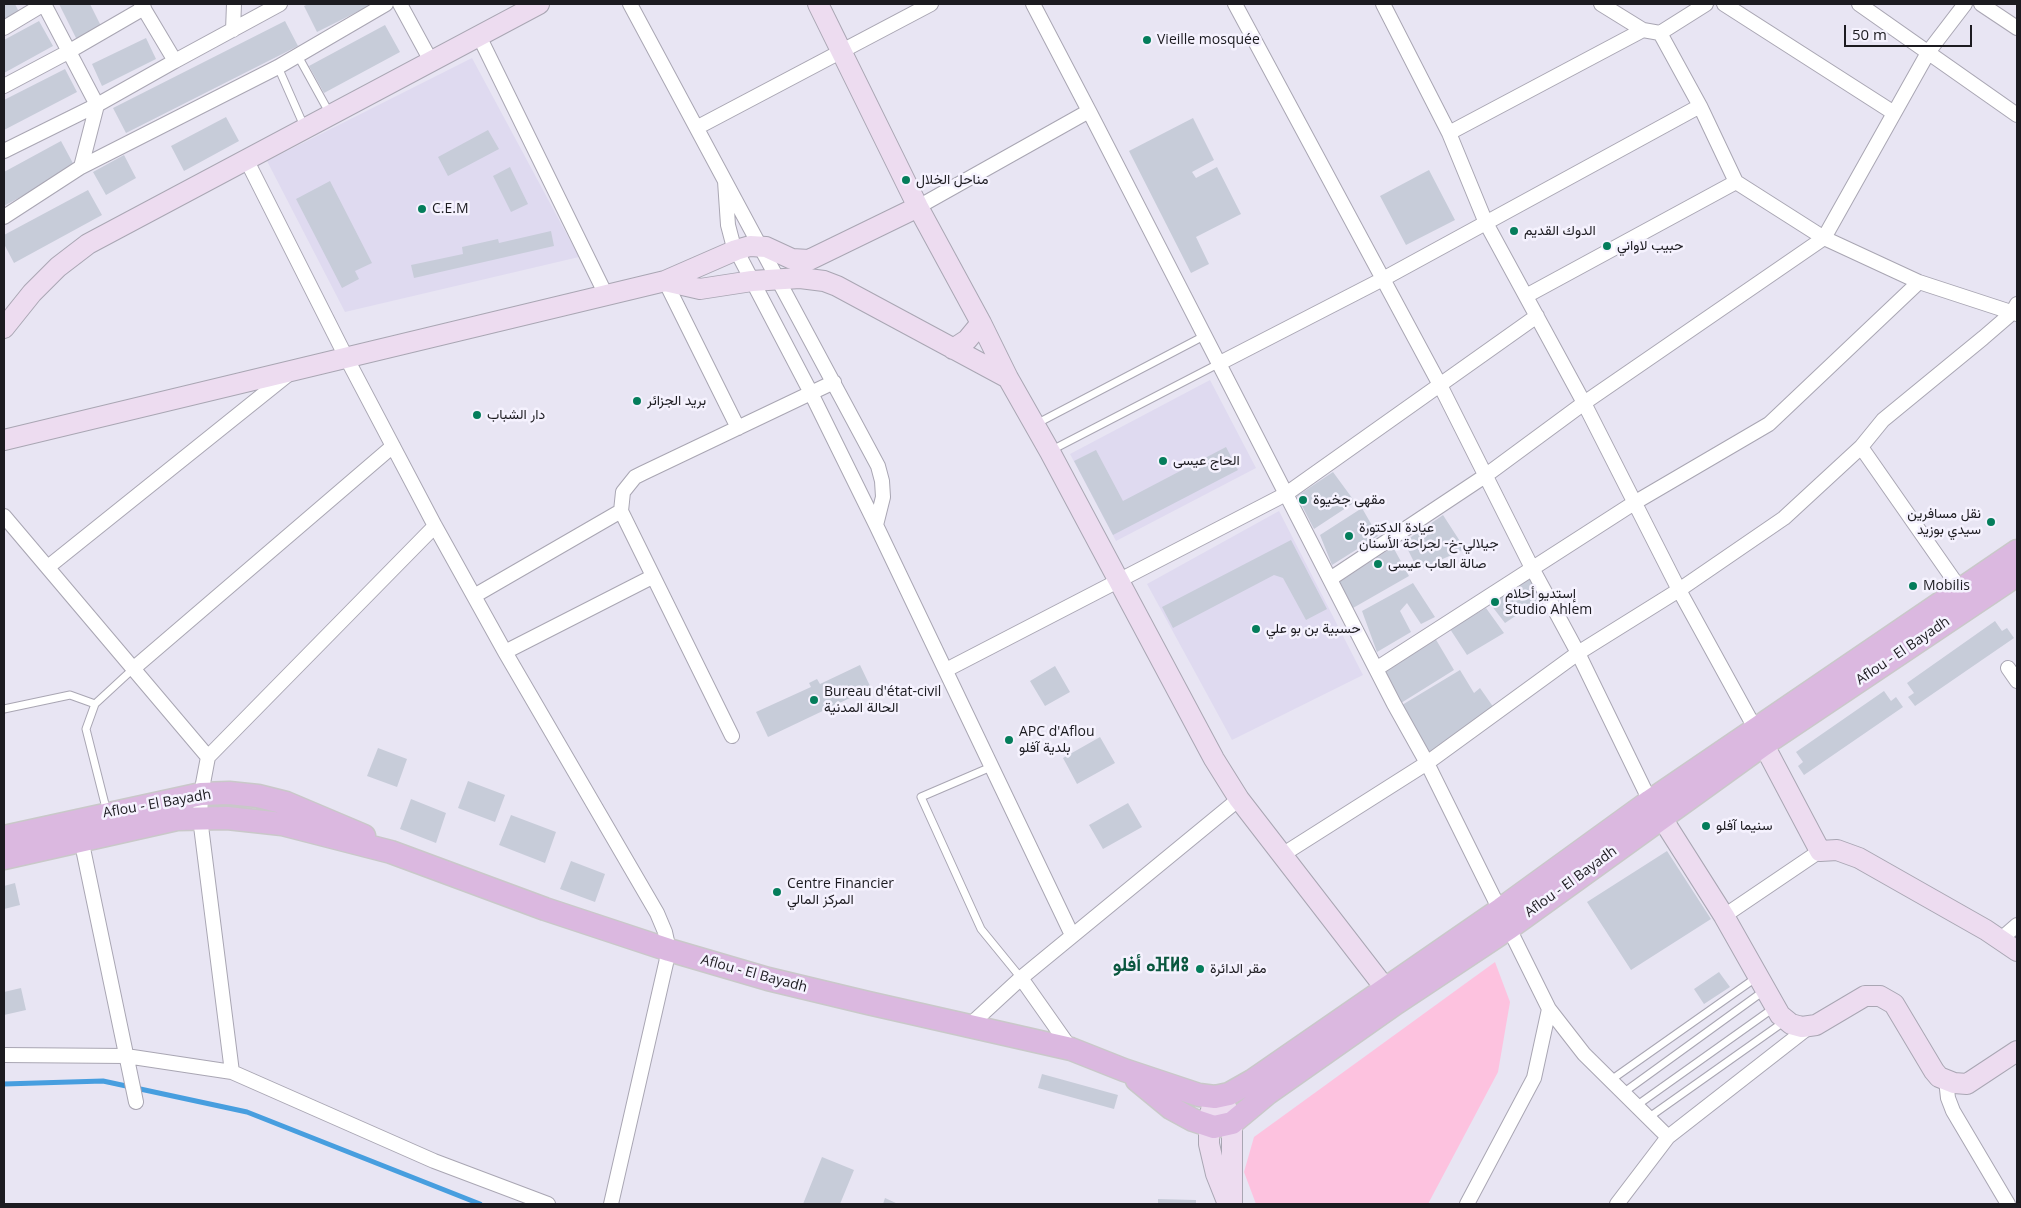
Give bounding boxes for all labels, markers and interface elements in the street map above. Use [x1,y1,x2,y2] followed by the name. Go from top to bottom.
[1846,15,1974,47] scale bar
[1852,24,1887,44] text: 50 m
[1157,32,1260,48] place label: Vieille mosquée
[1141,34,1153,46] marker: Vieille mosquée
[916,172,988,188] place label: مناحل الخلال
[900,174,912,186] marker: مناحل الخلال
[432,201,469,217] place label: C.E.M
[416,203,428,215] marker: C.E.M
[1524,223,1596,239] place label: الدوك القديم
[1508,225,1520,237] marker: الدوك القديم
[1617,238,1683,254] place label: حبيب لاواني
[1601,240,1613,252] marker: حبيب لاواني
[647,393,706,409] place label: بريد الجزائر
[631,395,643,407] marker: بريد الجزائر
[487,407,545,423] place label: دار الشباب
[471,409,483,421] marker: دار الشباب
[1173,453,1240,469] place label: الحاج عيسى
[1157,455,1169,467] marker: الحاج عيسى
[1313,492,1385,508] place label: مقهى جخيوة
[1297,494,1309,506] marker: مقهى جخيوة
[1907,506,1981,538] place label: نقل مسافرين سيدي بوزيد
[1985,516,1997,528] marker: نقل مسافرين سيدي بوزيد
[1359,520,1499,552] place label: عيادة الدكتورة جيلالي-خ- لجراحة الأسنان
[1343,530,1355,542] marker: عيادة الدكتورة جيلالي-خ- لجراحة الأسنان
[1388,556,1486,572] place label: صالة العاب عيسى
[1372,558,1384,570] marker: صالة العاب عيسى
[1923,578,1970,594] place label: Mobilis
[1907,580,1919,592] marker: Mobilis
[1505,586,1592,618] place label: إستديو أحلام Studio Ahlem
[1489,596,1501,608] marker: إستديو أحلام Studio Ahlem
[1853,613,1953,689] street label: Aflou - El Bayadh
[1266,621,1361,637] place label: حسبية بن بو علي
[1250,623,1262,635] marker: حسبية بن بو علي
[824,684,941,716] place label: Bureau d'état-civil الحالة المدنية
[808,694,820,706] marker: Bureau d'état-civil الحالة المدنية
[1019,724,1094,756] place label: APC d'Aflou بلدية آفلو
[1003,734,1015,746] marker: APC d'Aflou بلدية آفلو
[102,786,212,822] street label: Aflou - El Bayadh
[1716,818,1772,834] place label: سنيما آفلو
[1700,820,1712,832] marker: سنيما آفلو
[1522,843,1620,921] street label: Aflou - El Bayadh
[787,876,894,909] place label: Centre Financier المركز المالي
[771,886,783,898] marker: Centre Financier المركز المالي
[699,952,809,996] street label: Aflou - El Bayadh
[1113,955,1189,977] district label: أفلو ⴰⴼⵍⵓ
[1210,961,1267,977] place label: مقر الدائرة
[1194,963,1206,975] marker: مقر الدائرة

